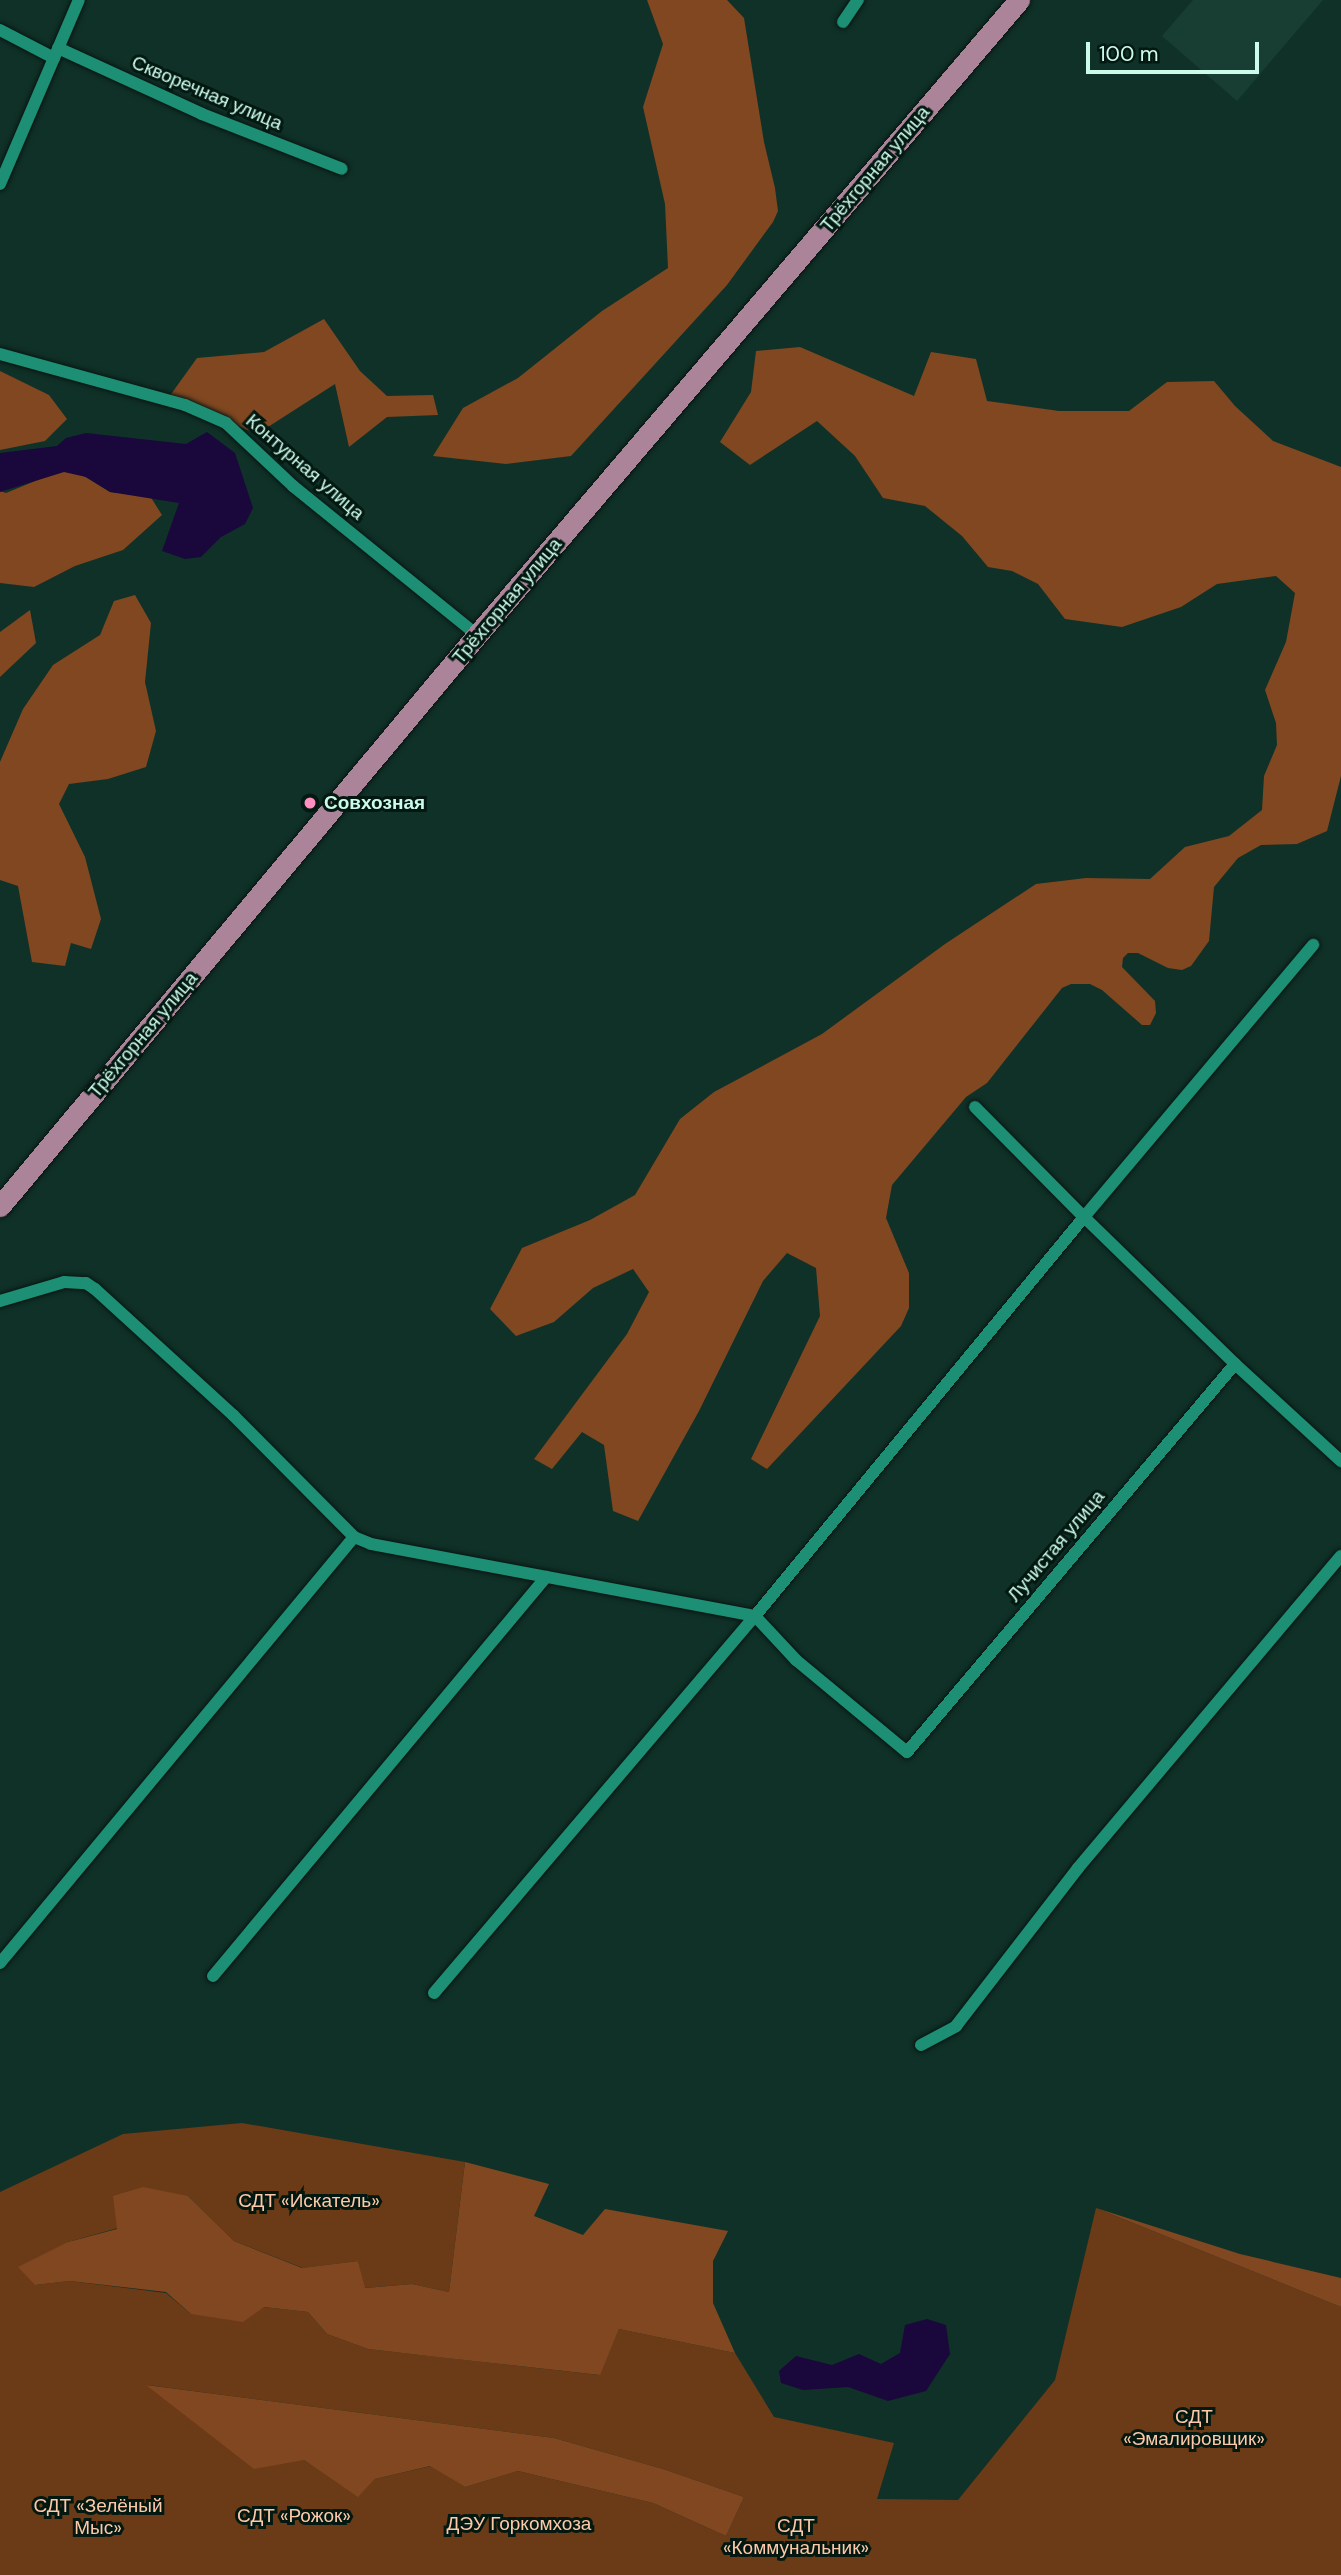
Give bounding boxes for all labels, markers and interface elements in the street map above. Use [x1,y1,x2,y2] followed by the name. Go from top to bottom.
[1089,28,1262,72] scale bar
[1099,40,1159,68] text: 100 m
[128,51,286,135] street label: Скворечная улица
[816,101,934,237] street label: Трёхгорная улица
[241,409,369,525] street label: Контурная улица
[448,533,566,669] street label: Трёхгорная улица
[324,792,425,814] place label: Совхозная
[302,795,318,811] marker: Совхозная
[84,967,202,1103] street label: Трёхгорная улица
[1003,1485,1109,1607] street label: Лучистая улица
[238,2190,380,2212] park label: СДТ «Искатель»
[1123,2406,1265,2450] park label: СДТ «Эмалировщик»
[33,2495,163,2539] park label: СДТ «Зелёный Мыс»
[237,2505,351,2527] park label: СДТ «Рожок»
[447,2513,591,2535] park label: ДЭУ Горкомхоза
[723,2515,869,2559] park label: СДТ «Коммунальник»

